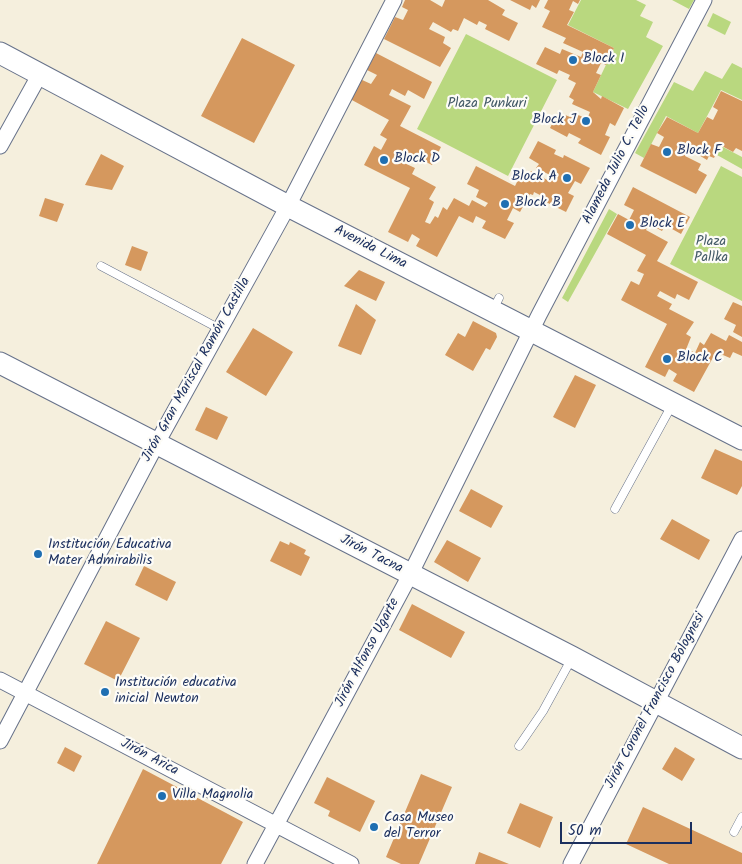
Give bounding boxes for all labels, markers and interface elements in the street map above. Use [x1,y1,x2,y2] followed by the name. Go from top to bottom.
[583,52,624,68] place label: Block I
[567,54,579,66] marker: Block I
[447,97,527,113] park label: Plaza Punkuri
[580,103,654,227] street label: Alameda Julio C. Tello
[532,113,576,129] place label: Block J
[580,115,592,127] marker: Block J
[677,144,721,160] place label: Block F
[661,146,673,158] marker: Block F
[394,152,440,168] place label: Block D
[378,154,390,166] marker: Block D
[511,170,557,186] place label: Block A
[561,172,573,184] marker: Block A
[515,196,561,212] place label: Block B
[499,198,511,210] marker: Block B
[640,217,685,233] place label: Block E
[624,219,636,231] marker: Block E
[331,222,409,274] street label: Avenida Lima
[694,235,728,268] park label: Plaza Pallka
[139,275,255,465] street label: Jirón Gran Mariscal Ramón Castilla
[677,351,722,367] place label: Block C
[661,353,673,365] marker: Block C
[337,532,405,578] street label: Jirón Tacna
[48,538,172,570] place label: Institución Educativa Mater Admirabilis
[32,548,44,560] marker: Institución Educativa Mater Admirabilis
[332,596,404,710] street label: Jirón Alfonso Ugarte
[602,610,710,792] street label: Jirón Coronel Francisco Bolognesi
[115,676,237,709] place label: Institución educativa inicial Newton
[99,686,111,698] marker: Institución educativa inicial Newton
[117,736,181,780] street label: Jirón Arica
[172,788,253,804] place label: Villa Magnolia
[156,790,168,802] marker: Villa Magnolia
[384,811,453,844] place label: Casa Museo del Terror
[562,812,694,844] scale bar
[568,819,602,843] text: 50 m
[368,821,380,833] marker: Casa Museo del Terror

